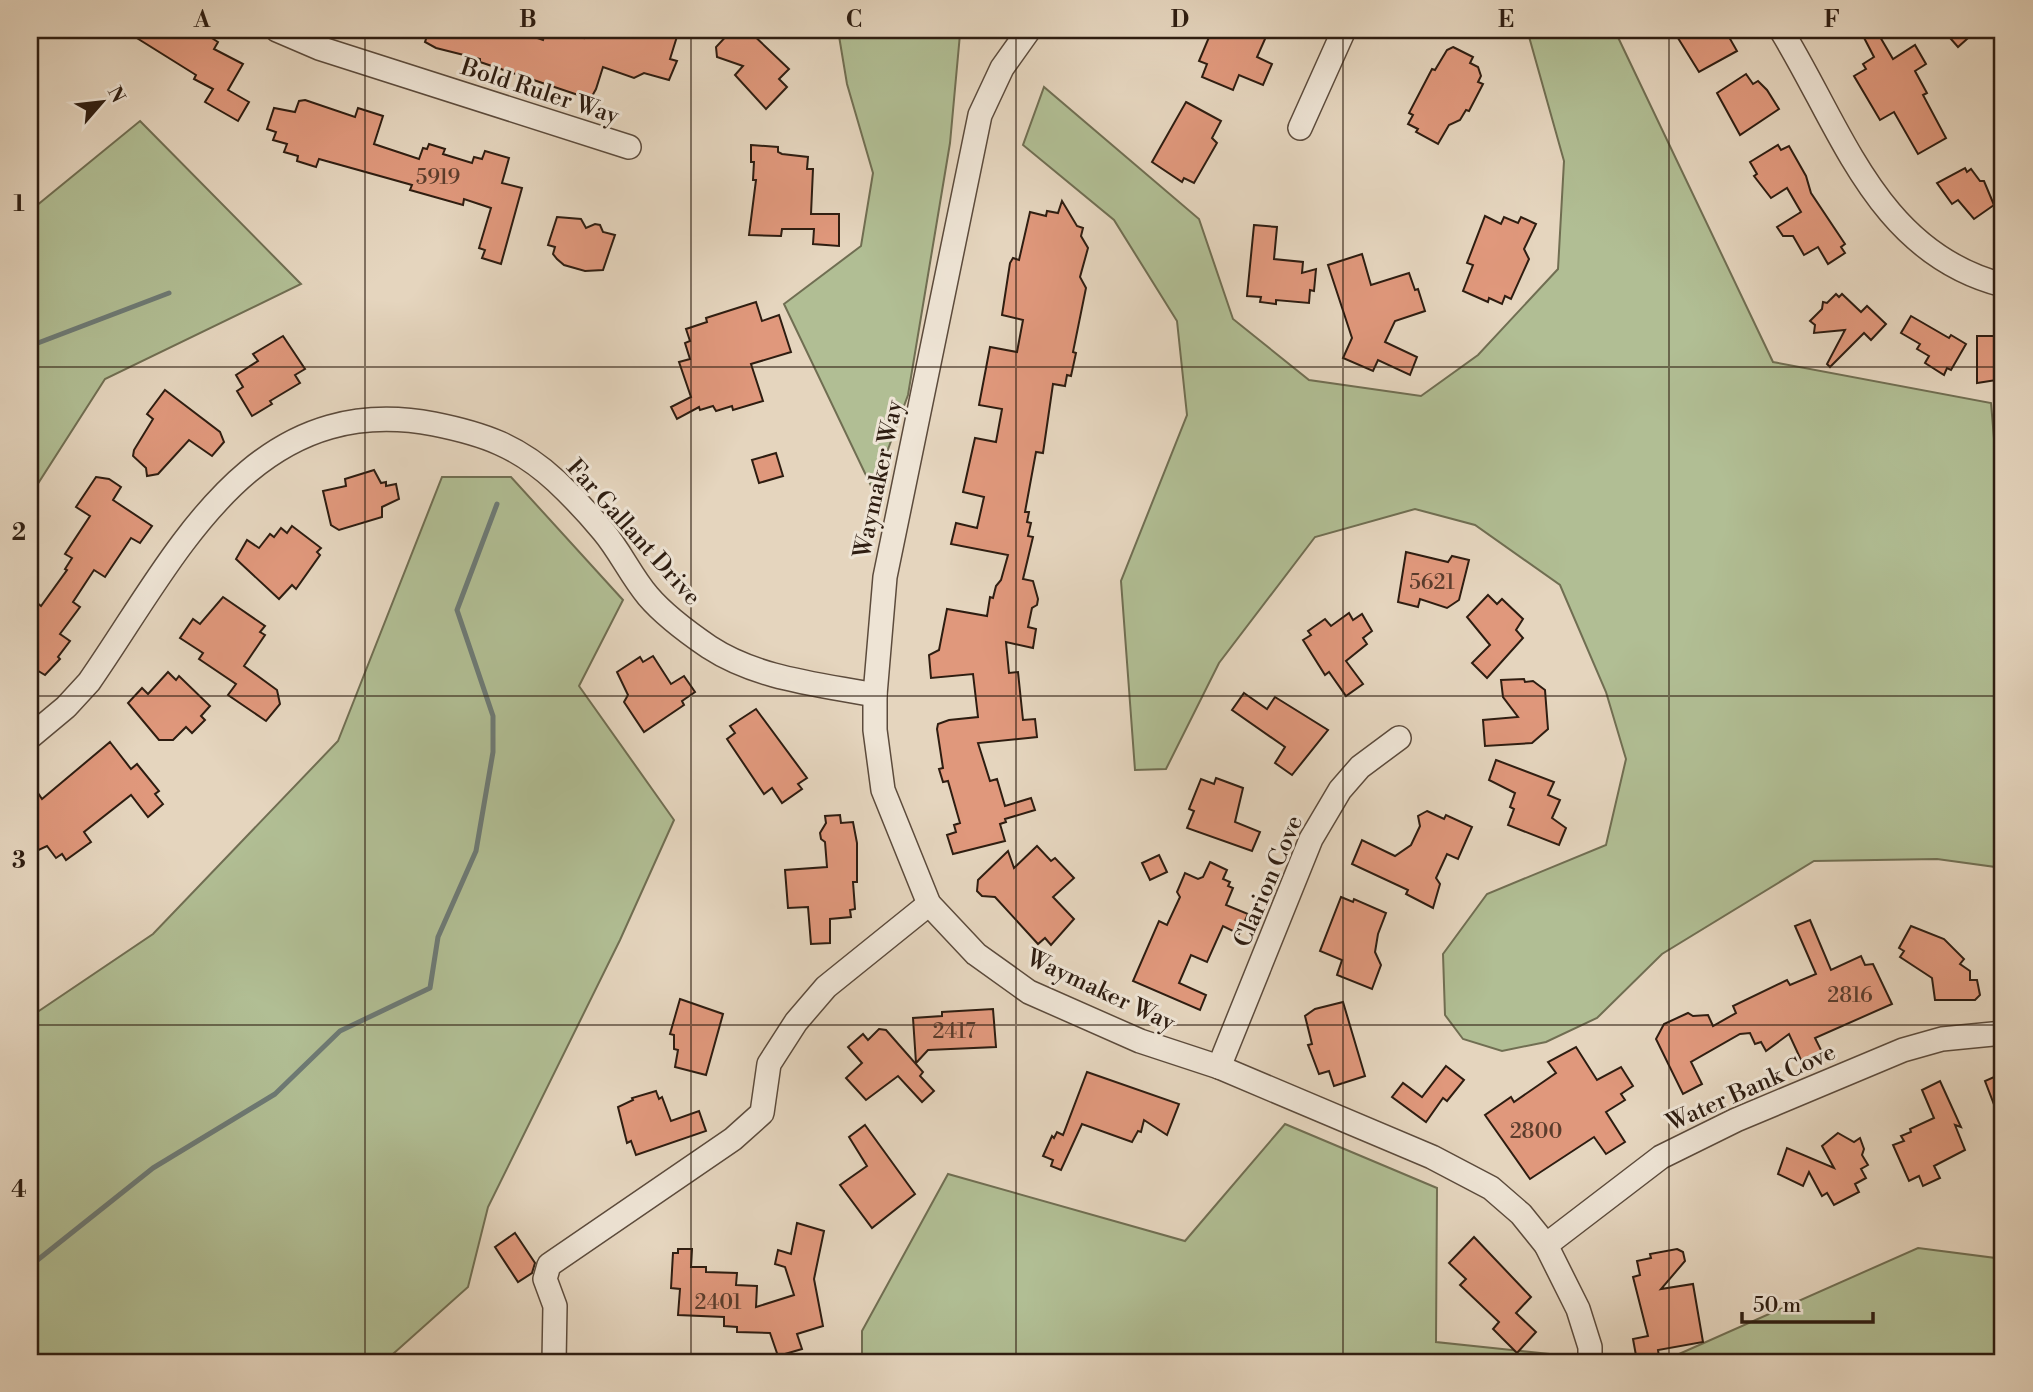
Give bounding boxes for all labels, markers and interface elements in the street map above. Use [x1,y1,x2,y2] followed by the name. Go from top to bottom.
[193,6,211,34] text: A
[519,6,537,34] text: B
[846,6,862,34] text: C
[1171,6,1189,34] text: D
[1498,6,1514,34] text: E
[1824,6,1840,34] text: F
[456,52,623,132] street label: Bold Ruler Way
[66,66,136,136] north arrow
[102,82,130,107] text: N
[416,165,460,191] house number: 5919
[13,190,25,218] text: 1
[847,397,910,562] street label: Waymaker Way
[560,453,707,612] street label: Far Gallant Drive
[12,519,26,547] text: 2
[1409,570,1455,596] house number: 5621
[1228,811,1310,952] street label: Clarion Cove
[12,847,26,875] text: 3
[1021,943,1180,1039] street label: Waymaker Way
[1827,983,1873,1009] house number: 2816
[932,1019,976,1045] house number: 2417
[1661,1037,1841,1139] street label: Water Bank Cove
[1510,1119,1562,1145] house number: 2800
[11,1176,27,1204] text: 4
[1742,1280,1874,1324] scale bar
[695,1290,741,1316] house number: 2401
[1753,1293,1801,1319] text: 50 m

